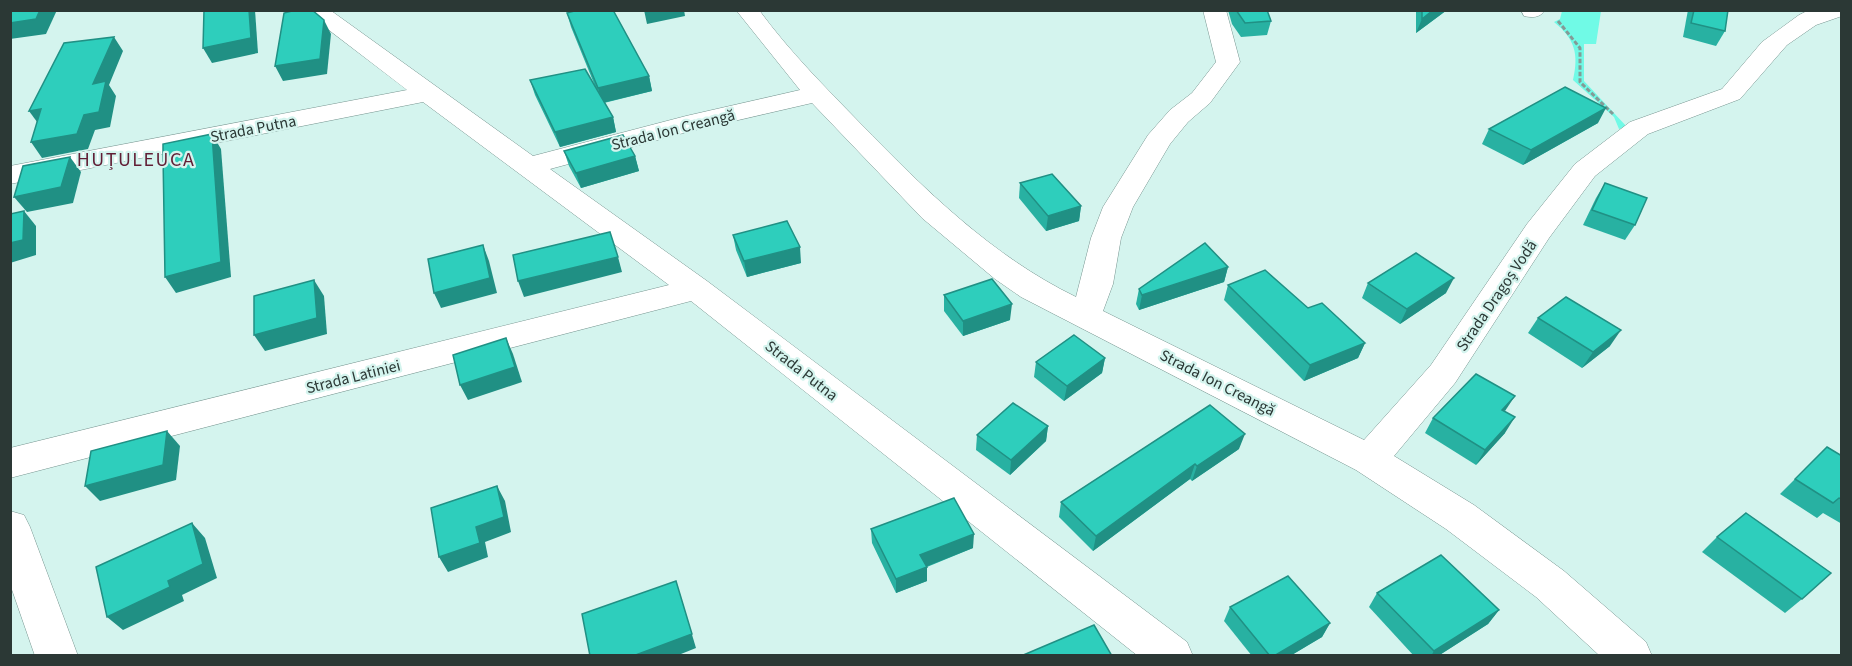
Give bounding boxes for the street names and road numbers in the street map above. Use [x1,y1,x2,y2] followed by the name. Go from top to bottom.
[609,104,737,156] street label: Strada Ion Creangă
[208,110,298,148] street label: Strada Putna
[1451,236,1542,356] street label: Strada Dragoș Vodă
[760,335,842,406] street label: Strada Putna
[1156,344,1279,421] street label: Strada Ion Creangă
[304,355,403,399] street label: Strada Latiniei

